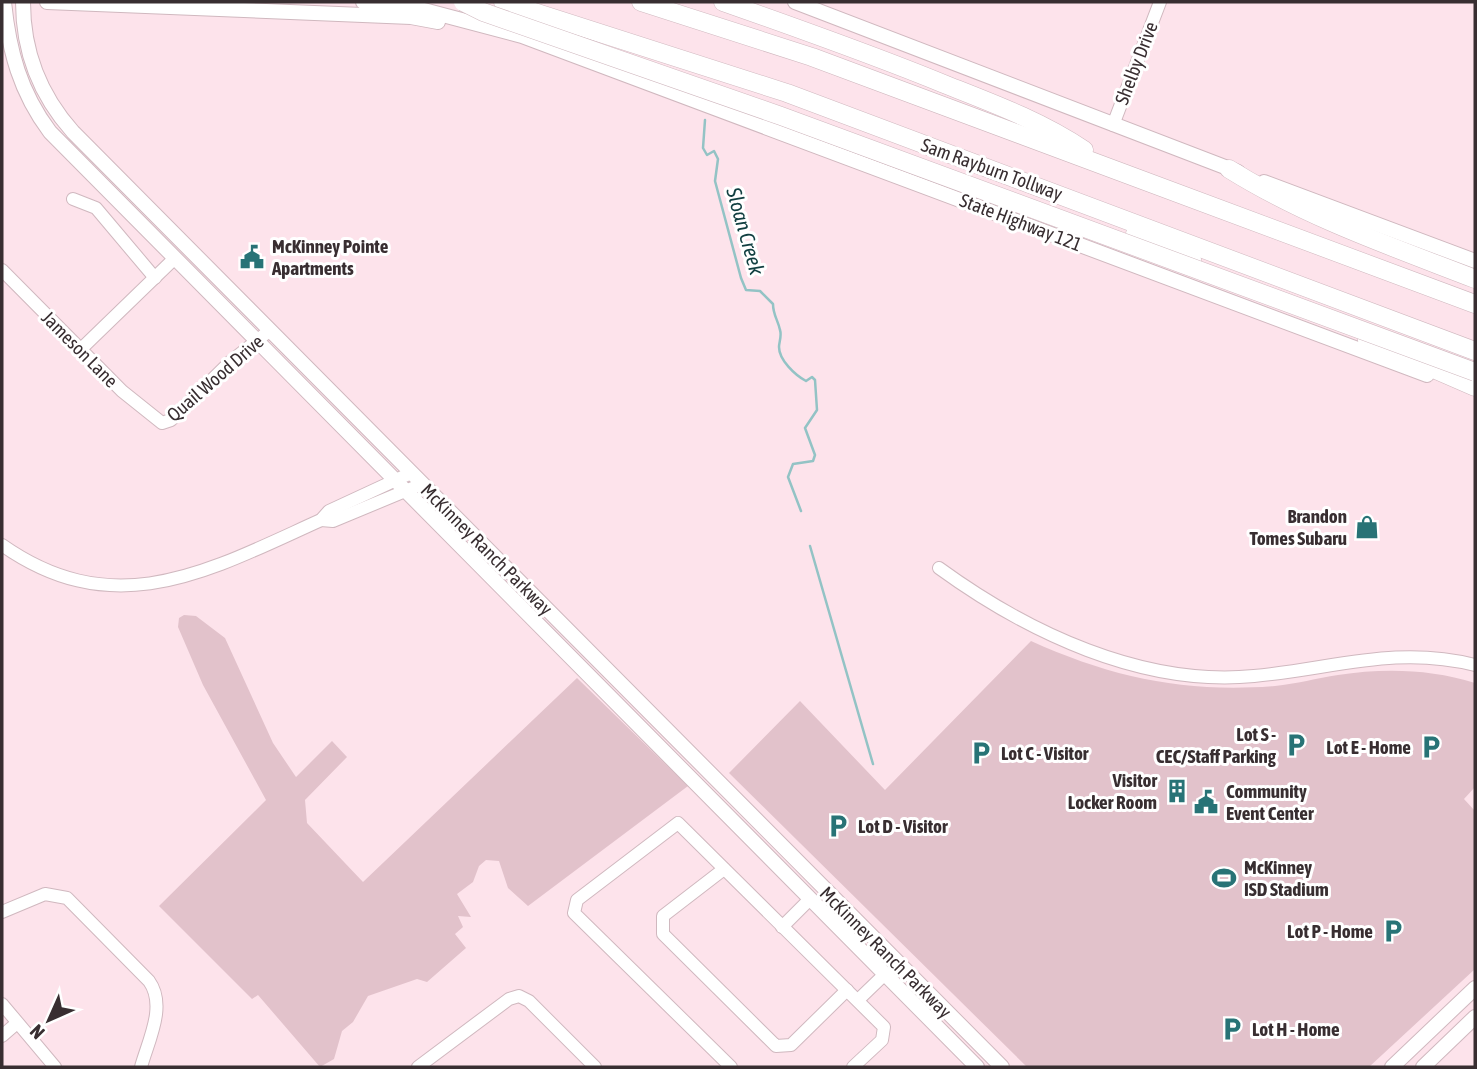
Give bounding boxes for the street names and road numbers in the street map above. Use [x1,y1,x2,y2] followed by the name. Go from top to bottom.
[1110,18,1162,108] street label: Shelby Drive
[918,133,1066,205] street label: Sam Rayburn Tollway
[957,189,1085,255] street label: State Highway 121
[37,306,123,392] street label: Jameson Lane
[162,330,268,426] street label: Quail Wood Drive
[417,479,557,619] street label: McKinney Ranch Parkway
[816,882,956,1022] street label: McKinney Ranch Parkway

